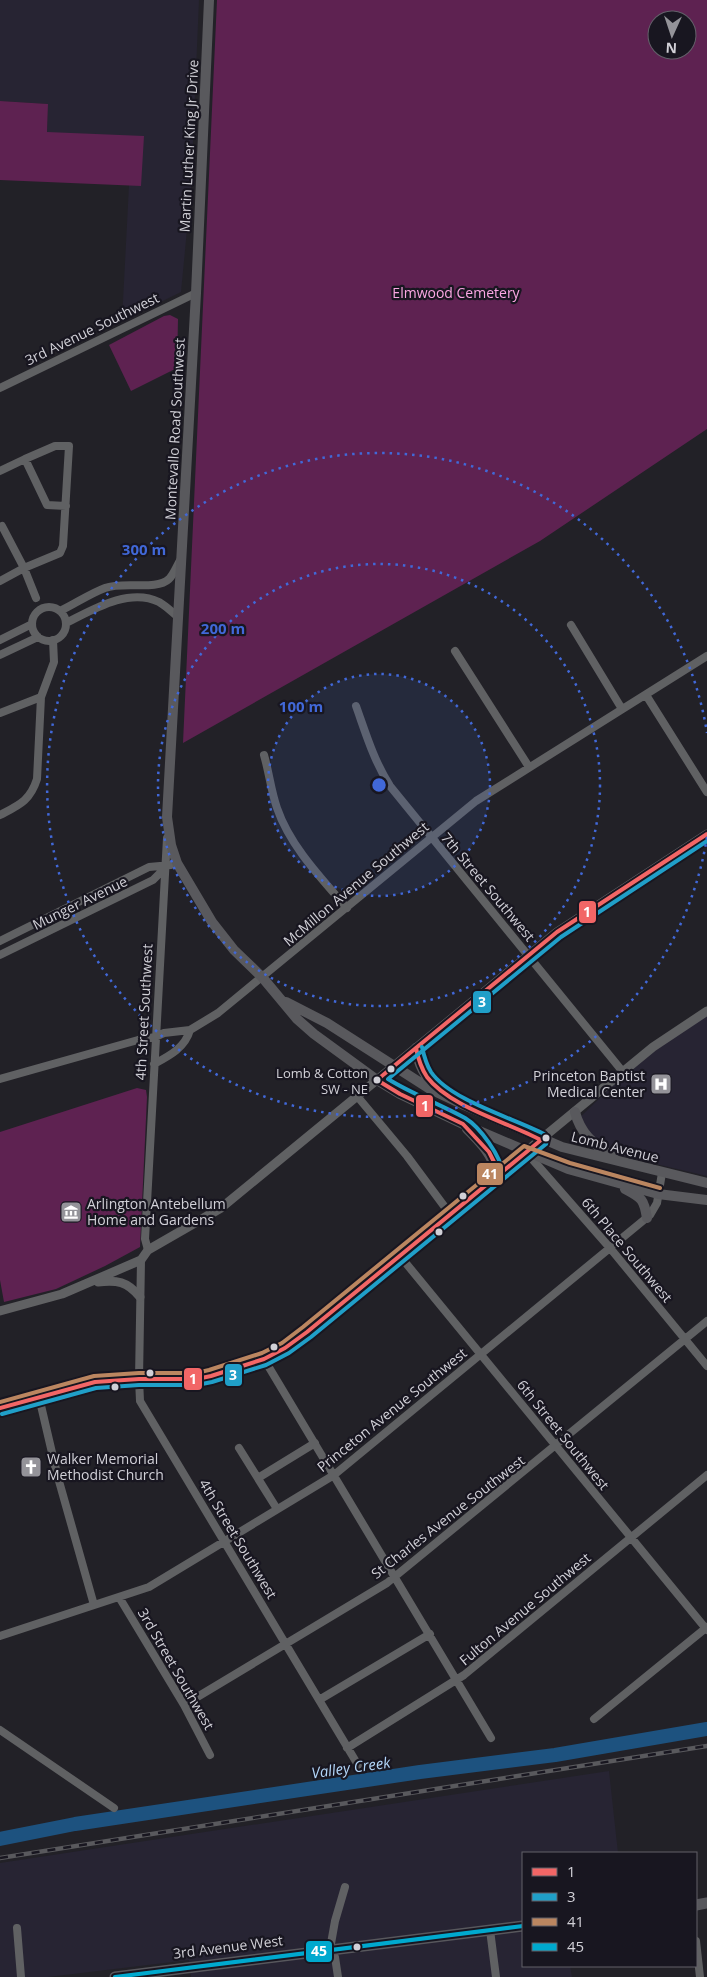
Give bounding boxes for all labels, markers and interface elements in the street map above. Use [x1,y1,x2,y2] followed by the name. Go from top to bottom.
[647,10,697,60] north arrow
[665,39,677,58] text: N
[174,59,203,233] street label: Martin Luther King Jr Drive
[392,283,521,302] park label: Elmwood Cemetery
[22,288,162,369] street label: 3rd Avenue Southwest
[160,338,189,520] street label: Montevallo Road Southwest
[122,539,166,559] text: 300 m
[201,618,245,638] text: 200 m
[279,696,323,716] text: 100 m
[370,776,388,794] centre of rings
[279,817,432,950] street label: McMillon Avenue Southwest
[437,828,540,945] street label: 7th Street Southwest
[29,871,131,934] street label: Munger Avenue
[578,900,597,924] line badge: 1
[583,902,591,921] text: 1
[130,943,157,1081] street label: 4th Street Southwest
[472,990,492,1014] line badge: 3
[478,992,486,1011] text: 3
[276,1064,368,1098] place label: Lomb & Cotton SW - NE
[386,1064,396,1074] unlabelled marker
[533,1066,645,1101] place label: Princeton Baptist Medical Center
[649,1072,673,1096] hospital icon: Princeton Baptist Medical Center
[372,1075,382,1085] marker: Lomb & Cotton SW - NE
[415,1094,434,1118] line badge: 1
[421,1096,429,1115] text: 1
[569,1126,661,1167] street label: Lomb Avenue
[541,1133,551,1143] unlabelled marker
[476,1162,504,1186] line badge: 41
[482,1164,498,1183] text: 41
[458,1191,468,1201] unlabelled marker
[578,1193,677,1306] street label: 6th Place Southwest
[87,1194,226,1229] place label: Arlington Antebellum Home and Gardens
[59,1200,83,1224] museum icon: Arlington Antebellum Home and Gardens
[434,1227,444,1237] unlabelled marker
[269,1342,279,1352] unlabelled marker
[313,1343,471,1476] street label: Princeton Avenue Southwest
[224,1363,243,1387] line badge: 3
[229,1365,237,1384] text: 3
[183,1367,203,1391] line badge: 1
[145,1368,155,1378] unlabelled marker
[189,1369,197,1388] text: 1
[513,1376,614,1494] street label: 6th Street Southwest
[110,1382,120,1392] unlabelled marker
[47,1449,164,1484] place label: Walker Memorial Methodist Church
[367,1451,528,1583] street label: St Charles Avenue Southwest
[19,1455,43,1479] church icon: Walker Memorial Methodist Church
[195,1475,282,1602] street label: 4th Street Southwest
[455,1548,594,1669] street label: Fulton Avenue Southwest
[134,1605,219,1733] street label: 3rd Street Southwest
[310,1751,392,1782] water label: Valley Creek
[522,1852,697,1967] legend
[567,1861,576,1881] text: 1
[567,1886,576,1906] text: 3
[567,1911,584,1931] text: 41
[172,1930,284,1963] street label: 3rd Avenue West
[567,1936,584,1956] text: 45
[305,1940,333,1963] line badge: 45
[311,1941,327,1960] text: 45
[352,1942,362,1952] unlabelled marker

